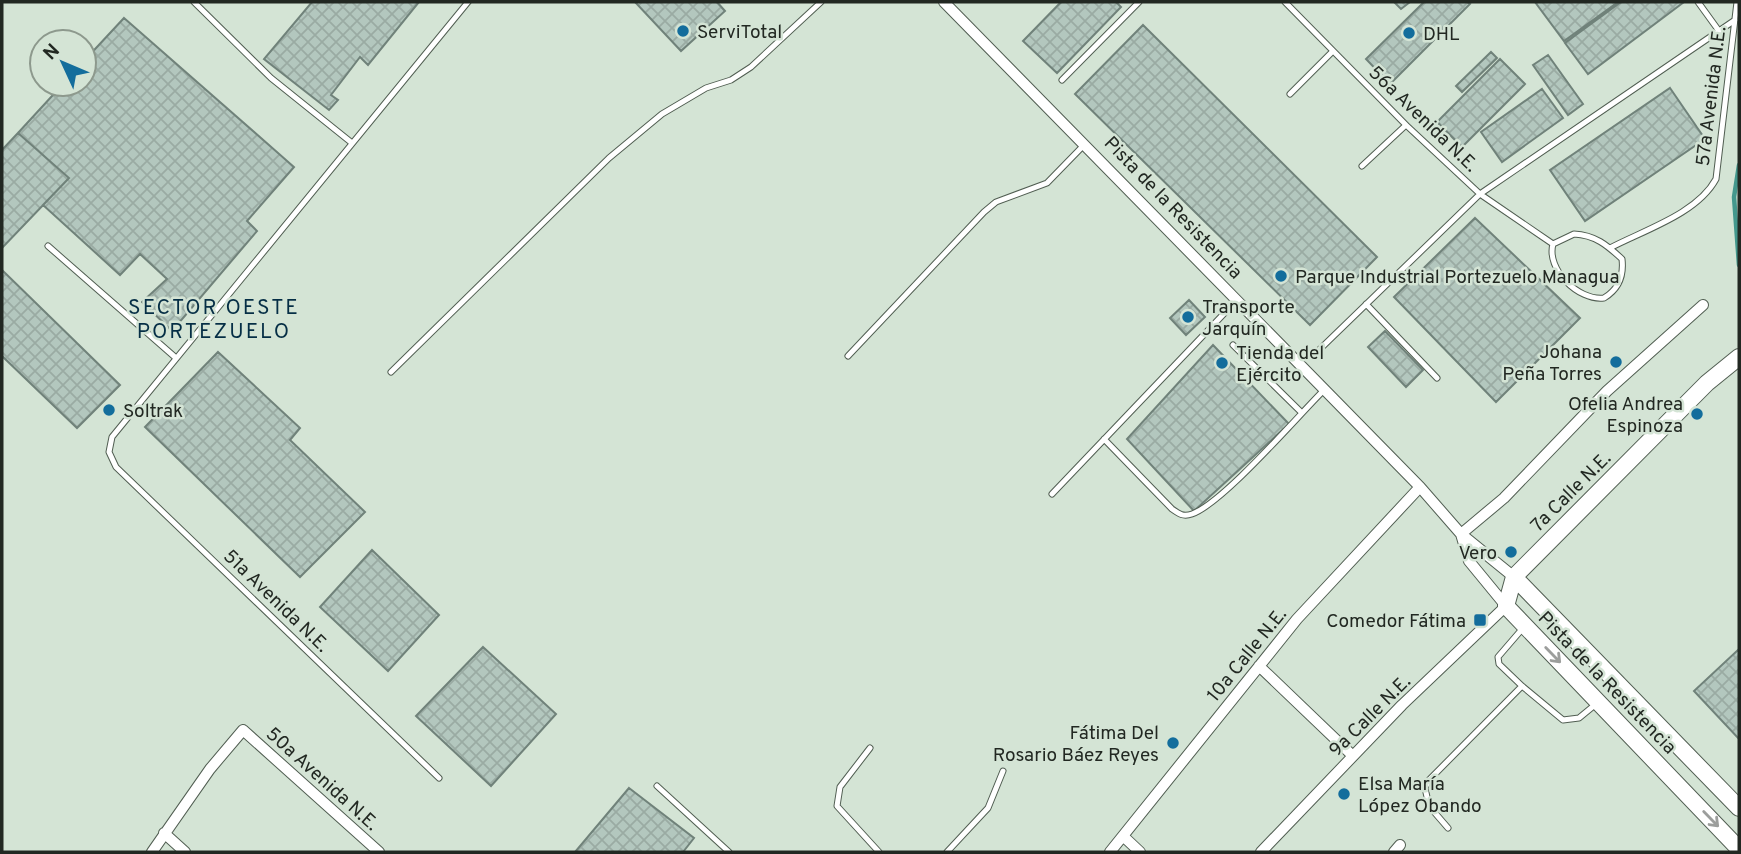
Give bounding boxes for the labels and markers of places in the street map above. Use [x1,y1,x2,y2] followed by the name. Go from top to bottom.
[697,21,782,45] place label: ServiTotal
[675,23,691,39] marker: ServiTotal
[1423,23,1460,47] place label: DHL
[1401,25,1417,41] marker: DHL
[1295,266,1619,290] place label: Parque Industrial Portezuelo Managua
[1273,268,1289,284] marker: Parque Industrial Portezuelo Managua
[1202,296,1295,342] place label: Transporte Jarquín
[1180,309,1196,325] marker: Transporte Jarquín
[1502,341,1602,387] place label: Johana Peña Torres
[1236,342,1324,388] place label: Tienda del Ejército
[1608,354,1624,370] marker: Johana Peña Torres
[1214,355,1230,371] marker: Tienda del Ejército
[1568,393,1683,439] place label: Ofelia Andrea Espinoza
[123,400,183,424] place label: Soltrak
[101,402,117,418] marker: Soltrak
[1689,406,1705,422] marker: Ofelia Andrea Espinoza
[1458,542,1497,566] place label: Vero
[1503,544,1519,560] marker: Vero
[1326,610,1466,634] place label: Comedor Fátima
[1472,612,1488,628] marker: Comedor Fátima
[993,722,1159,768] place label: Fátima Del Rosario Báez Reyes
[1165,735,1181,751] marker: Fátima Del Rosario Báez Reyes
[1358,773,1482,819] place label: Elsa María López Obando
[1336,786,1352,802] marker: Elsa María López Obando

